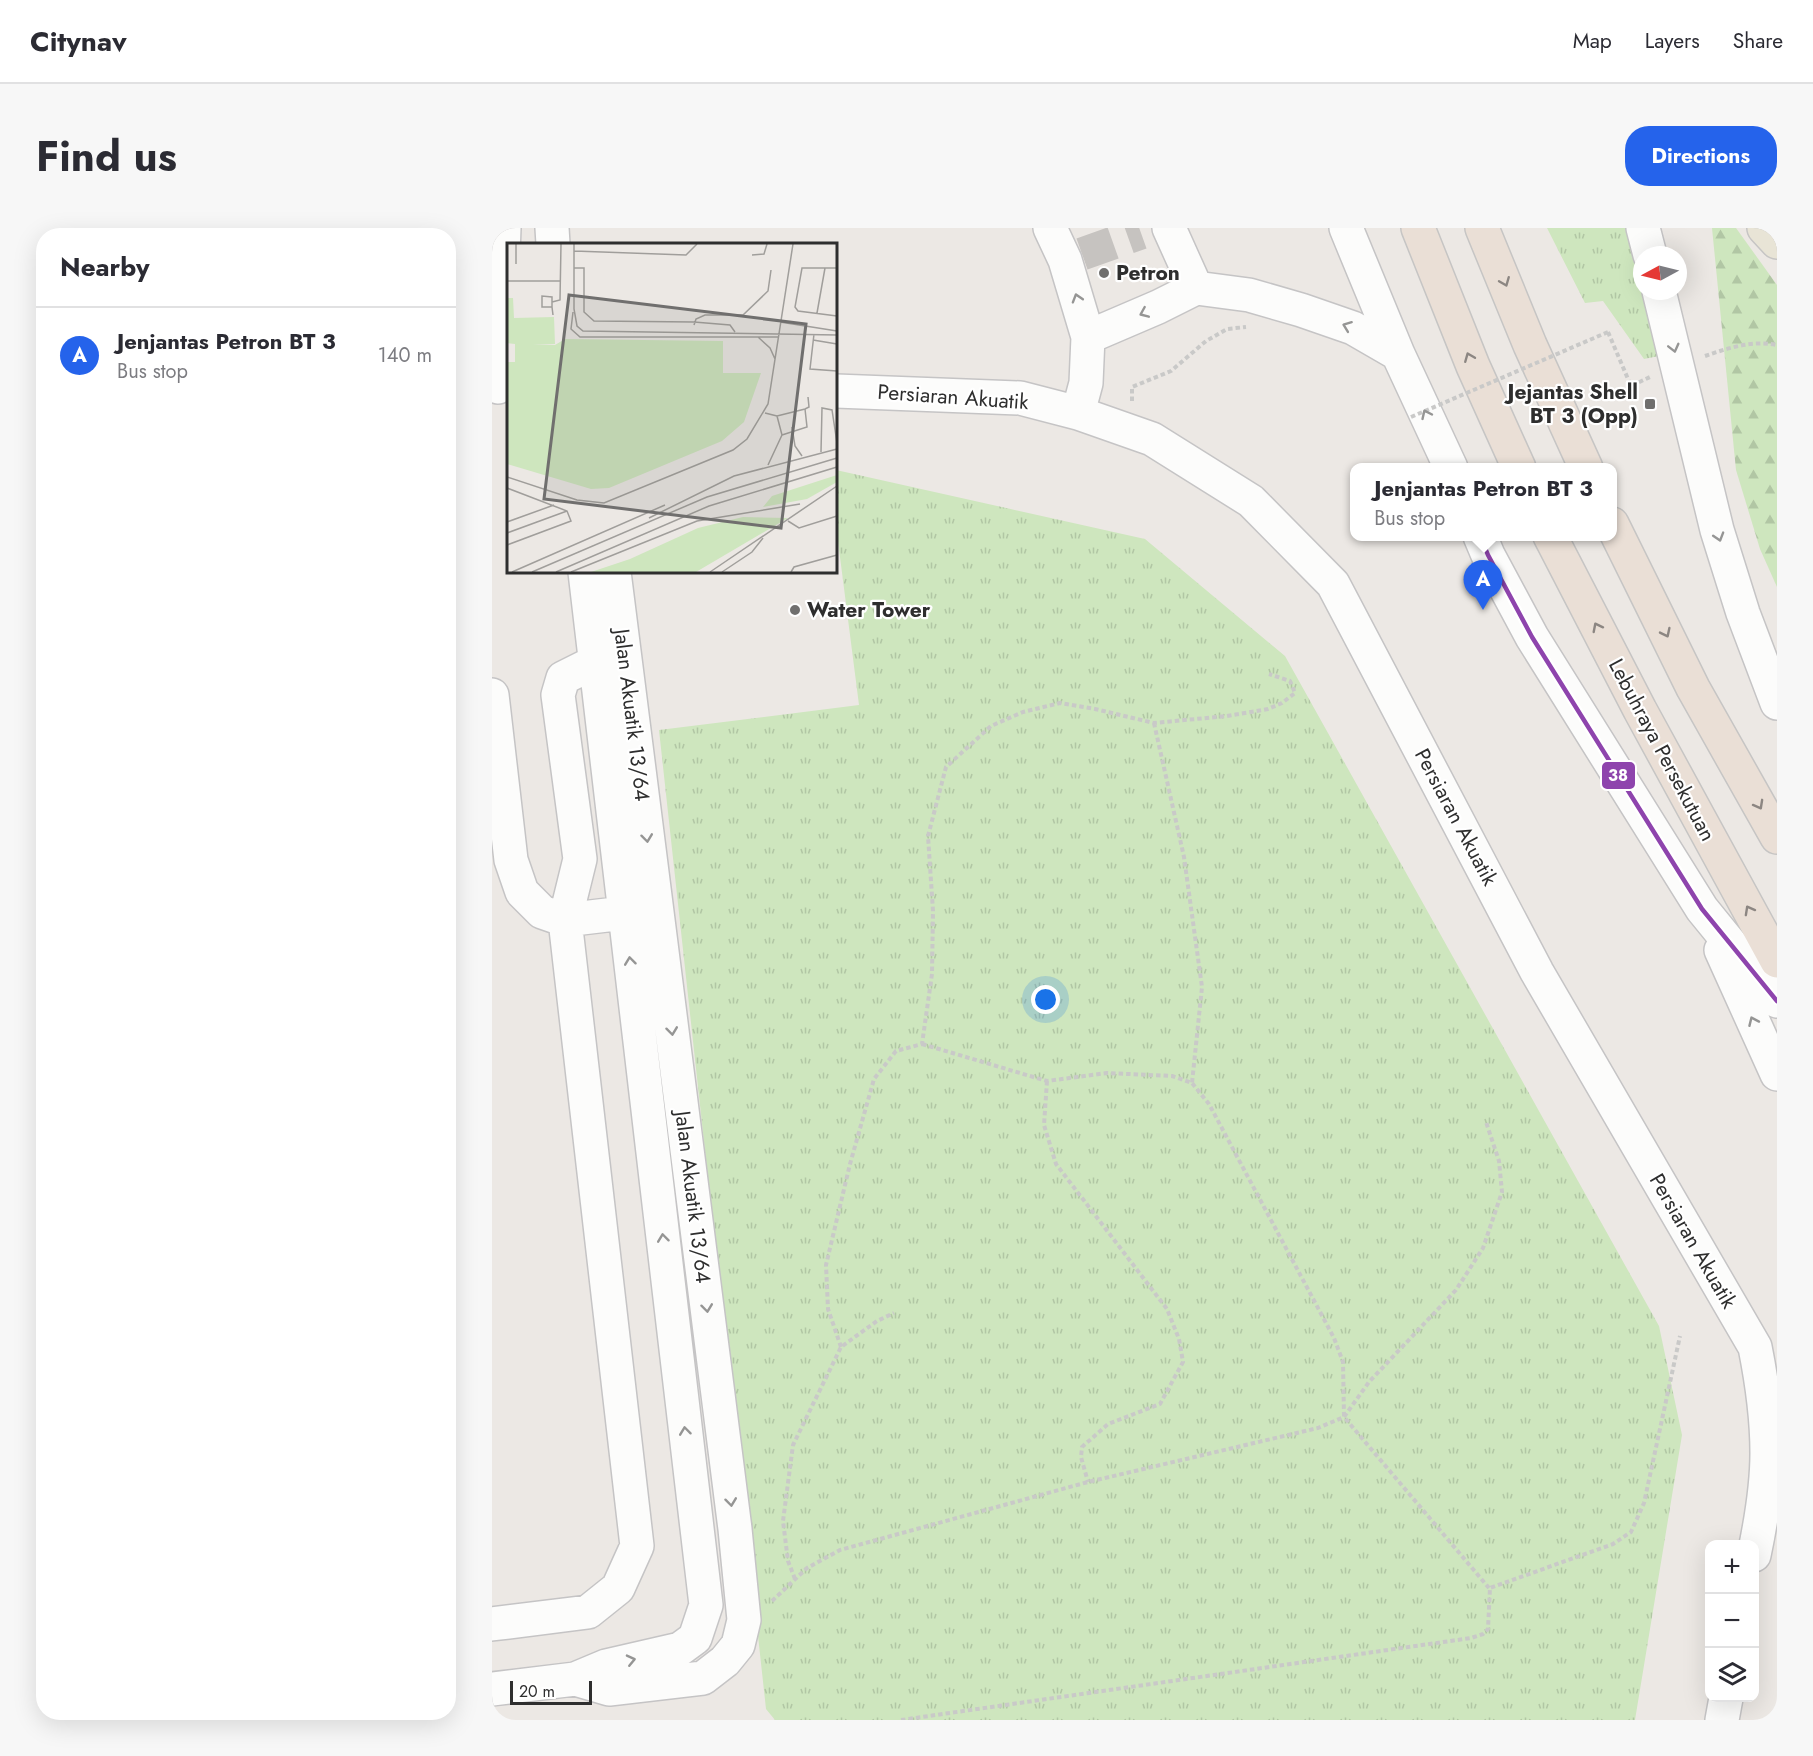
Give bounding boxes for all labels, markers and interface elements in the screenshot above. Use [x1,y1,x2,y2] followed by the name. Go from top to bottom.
[30,21,127,62] text: Citynav
[1573,26,1612,56] text: Map
[1645,26,1700,56] text: Layers
[1733,26,1783,56] text: Share
[36,126,177,187] text: Find us
[1625,126,1777,186] button: Directions
[507,243,837,573] inset map
[1633,246,1687,300] north arrow
[60,248,149,286] text: Nearby
[1116,258,1180,288] place label: Petron
[1097,266,1111,280] marker: Petron
[1498,276,1510,287] one-way arrow
[1072,293,1084,304] one-way arrow
[1139,306,1150,318] one-way arrow
[1342,321,1353,333] one-way arrow
[117,325,336,357] text: Jenjantas Petron BT 3
[72,341,87,370] text: A
[378,341,432,370] text: 140 m
[1666,343,1679,353] one-way arrow
[1464,352,1476,363] one-way arrow
[117,357,188,386] text: Bus stop
[876,377,1030,417] street label: Persiaran Akuatik
[1504,377,1638,431] place label: Jejantas Shell BT 3 (Opp)
[1643,397,1657,411] marker: Jejantas Shell BT 3 (Opp)
[1422,410,1434,421] one-way arrow
[1350,463,1617,541] popup
[1374,472,1593,504] text: Jenjantas Petron BT 3
[1374,504,1445,533] text: Bus stop
[1712,531,1724,542] one-way arrow
[1464,560,1502,610] pin: A
[807,595,931,625] place label: Water Tower
[788,603,802,617] marker: Water Tower
[1592,622,1604,633] one-way arrow
[606,624,657,803] street label: Jalan Akuatik 13/64
[1659,627,1670,637] one-way arrow
[1601,654,1723,846] street label: Lebuhraya Persekutuan
[1407,743,1505,892] street label: Persiaran Akuatik
[1601,761,1636,790] line badge: 38
[1608,764,1628,787] text: 38
[1752,798,1763,809] one-way arrow
[641,833,653,842] one-way arrow
[1745,905,1756,916] one-way arrow
[624,956,637,965] one-way arrow
[1031,985,1060,1014] your location
[1748,1017,1760,1028] one-way arrow
[665,1027,677,1036] one-way arrow
[667,1106,718,1285] street label: Jalan Akuatik 13/64
[1642,1168,1744,1315] street label: Persiaran Akuatik
[657,1233,669,1242] one-way arrow
[700,1304,712,1313] one-way arrow
[680,1427,692,1436] one-way arrow
[724,1497,737,1506] one-way arrow
[1705,1540,1759,1702] map controls
[1705,1540,1759,1594] button: +
[1705,1594,1759,1648] button: −
[1705,1648,1759,1702] button: layers
[625,1654,635,1667] one-way arrow
[510,1678,592,1706] scale bar
[519,1680,555,1703] text: 20 m

